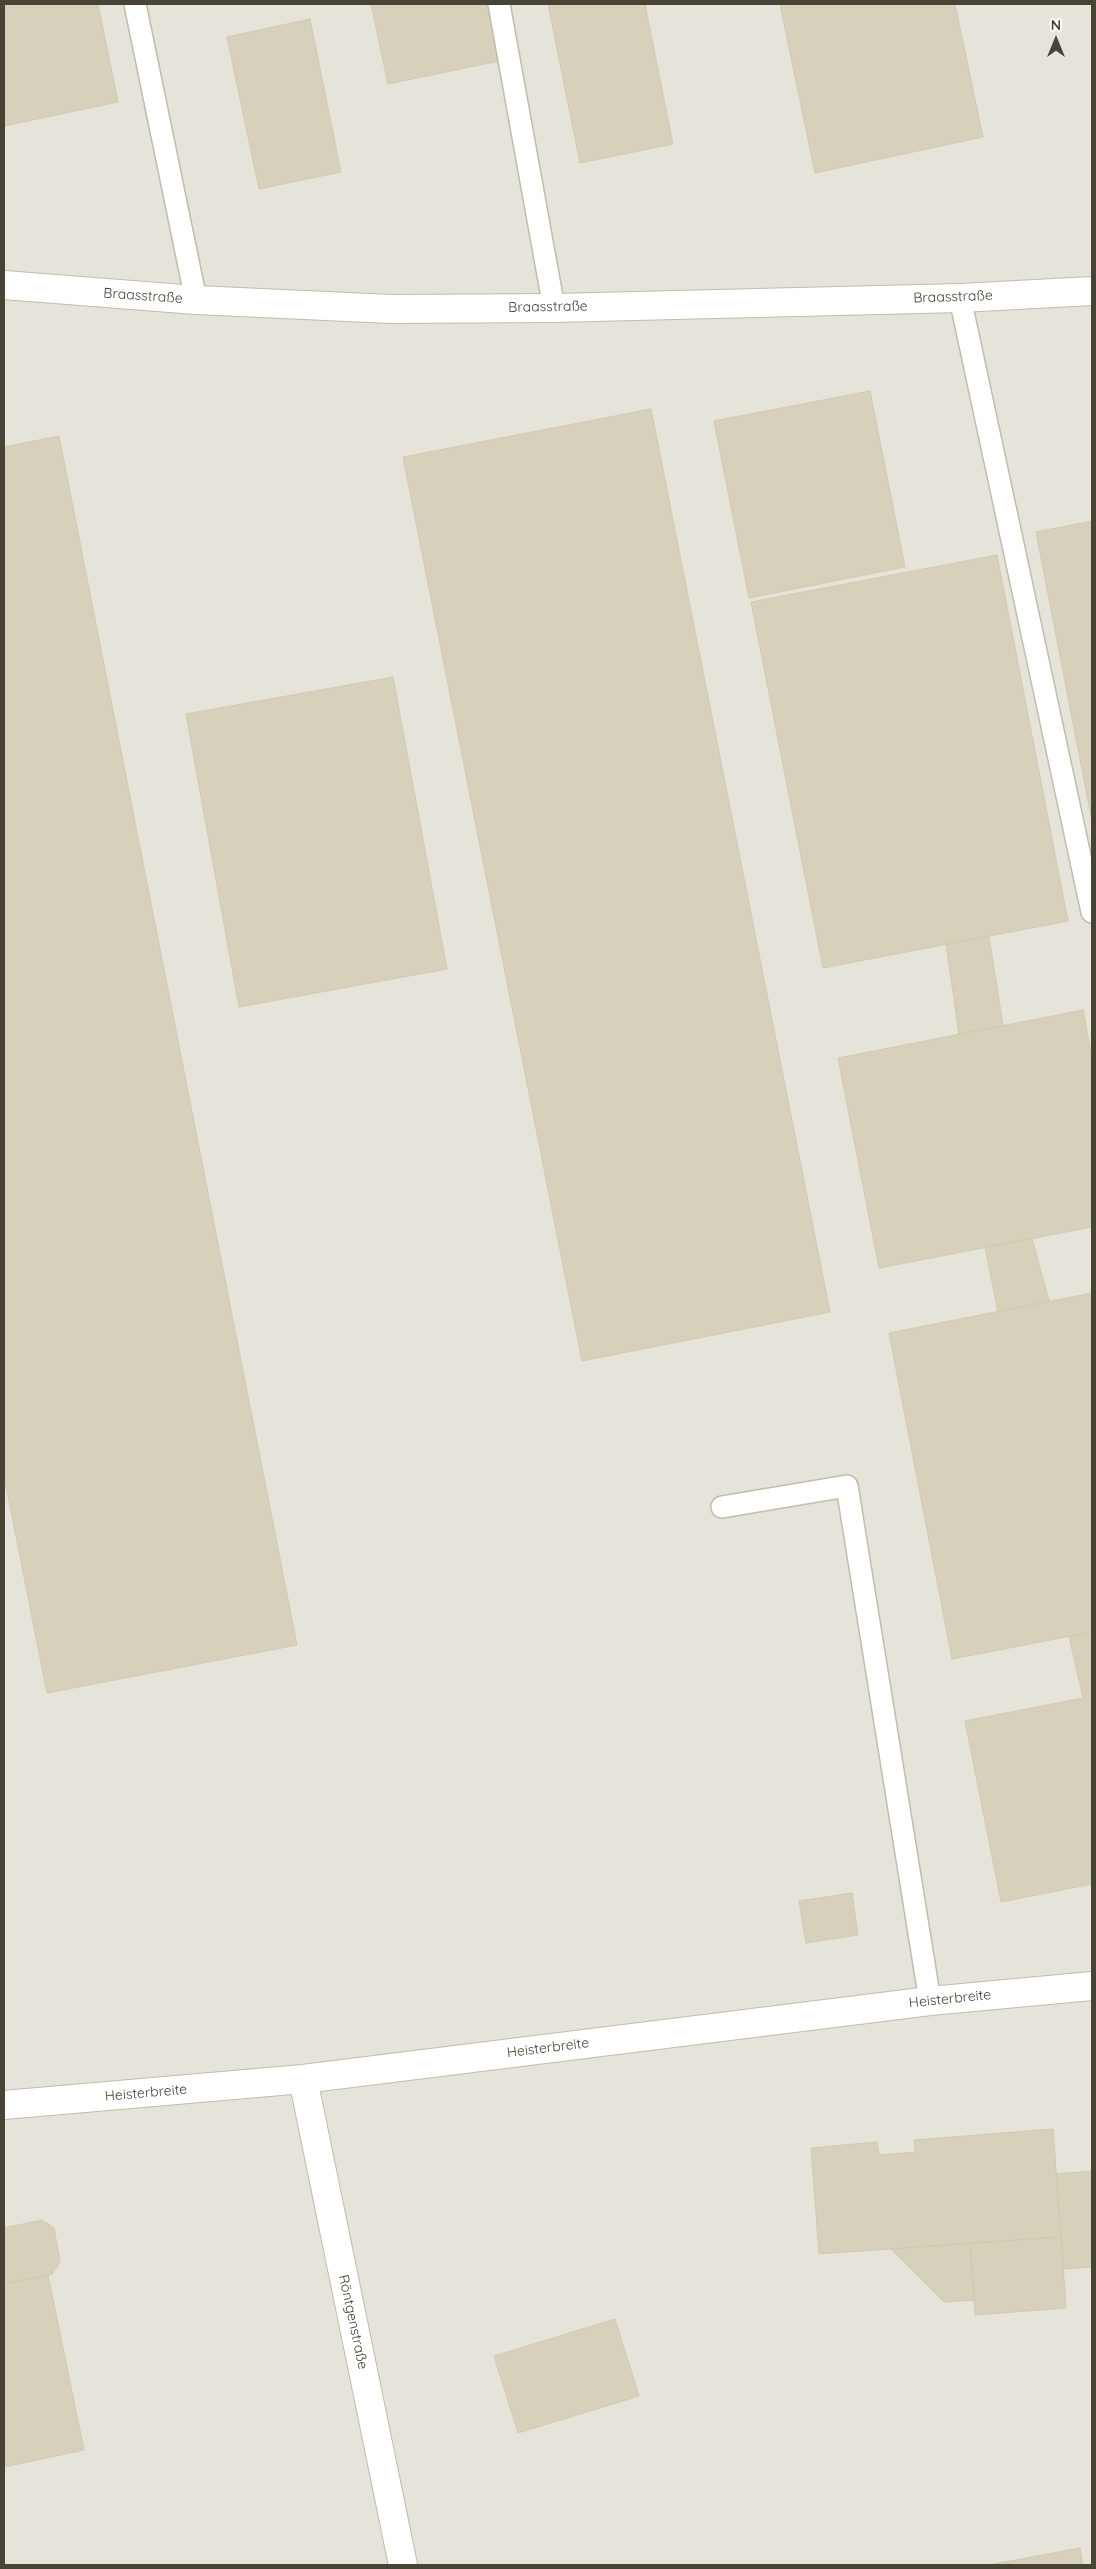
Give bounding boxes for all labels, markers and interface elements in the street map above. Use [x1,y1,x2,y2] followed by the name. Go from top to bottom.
[1031,15,1081,65] north arrow
[1051,16,1061,34] text: N
[103,285,183,307] street label: Braasstraße
[913,287,993,307] street label: Braasstraße
[508,298,588,316] street label: Braasstraße
[908,1986,992,2012] street label: Heisterbreite
[506,2035,590,2061] street label: Heisterbreite
[104,2081,188,2105] street label: Heisterbreite
[335,2273,371,2371] street label: Röntgenstraße

